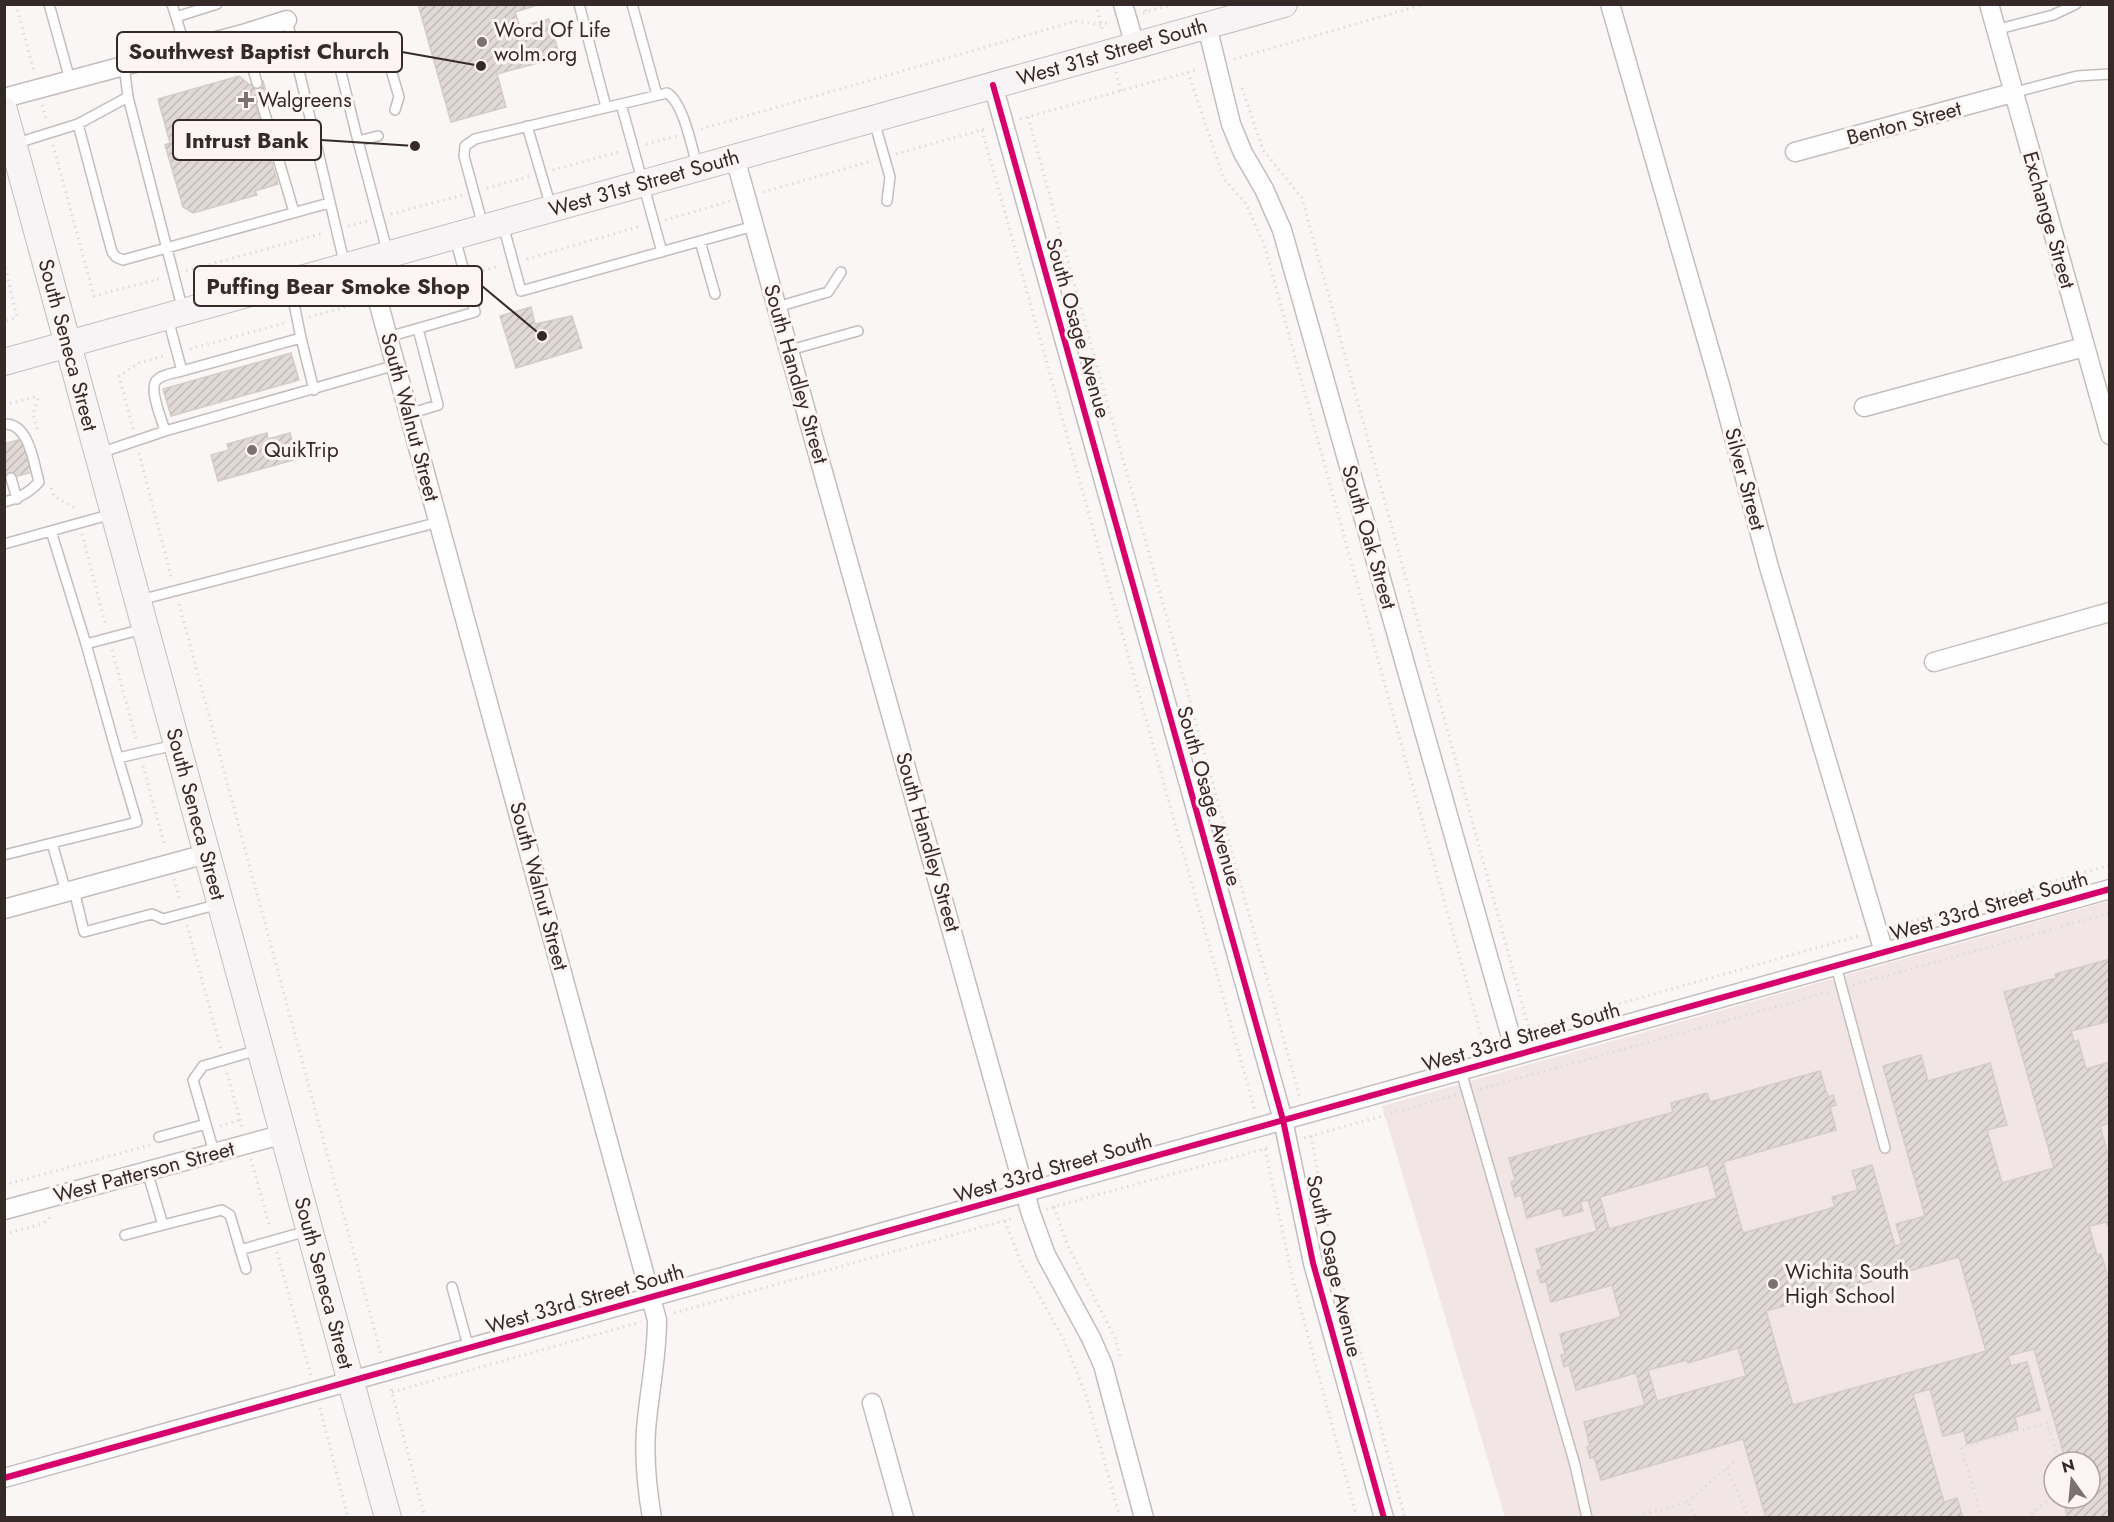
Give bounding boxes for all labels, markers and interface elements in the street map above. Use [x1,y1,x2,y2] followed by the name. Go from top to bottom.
[1013,10,1211,94] street label: West 31st Street South
[494,15,611,69] place label: Word Of Life wolm.org
[117,32,402,72] callout: Southwest Baptist Church
[129,35,389,67] text: Southwest Baptist Church
[475,35,489,49] marker: Word Of Life wolm.org
[258,85,352,115] place label: Walgreens
[239,93,253,107] marker: Walgreens
[1843,93,1965,153] street label: Benton Street
[173,120,321,160] callout: Intrust Bank
[185,124,309,156] text: Intrust Bank
[545,141,743,225] street label: West 31st Street South
[2015,148,2083,292] street label: Exchange Street
[1038,234,1118,422] street label: South Osage Avenue
[31,256,105,434] street label: South Seneca Street
[194,266,482,306] callout: Puffing Bear Smoke Shop
[206,270,470,302] text: Puffing Bear Smoke Shop
[756,281,836,467] street label: South Handley Street
[373,329,447,505] street label: South Walnut Street
[1717,424,1773,534] street label: Silver Street
[264,435,339,465] place label: QuikTrip
[245,443,259,457] marker: QuikTrip
[1334,461,1404,613] street label: South Oak Street
[1169,702,1249,890] street label: South Osage Avenue
[159,725,233,903] street label: South Seneca Street
[888,749,968,935] street label: South Handley Street
[502,798,576,974] street label: South Walnut Street
[1887,863,2091,949] street label: West 33rd Street South
[1419,994,1623,1080] street label: West 33rd Street South
[951,1125,1155,1211] street label: West 33rd Street South
[50,1133,238,1211] street label: West Patterson Street
[1298,1172,1370,1360] street label: South Osage Avenue
[287,1194,361,1372] street label: South Seneca Street
[483,1256,687,1342] street label: West 33rd Street South
[1785,1257,1909,1311] place label: Wichita South High School
[1766,1277,1780,1291] marker: Wichita South High School
[2042,1450,2102,1510] north arrow
[2059,1453,2077,1479] text: N

